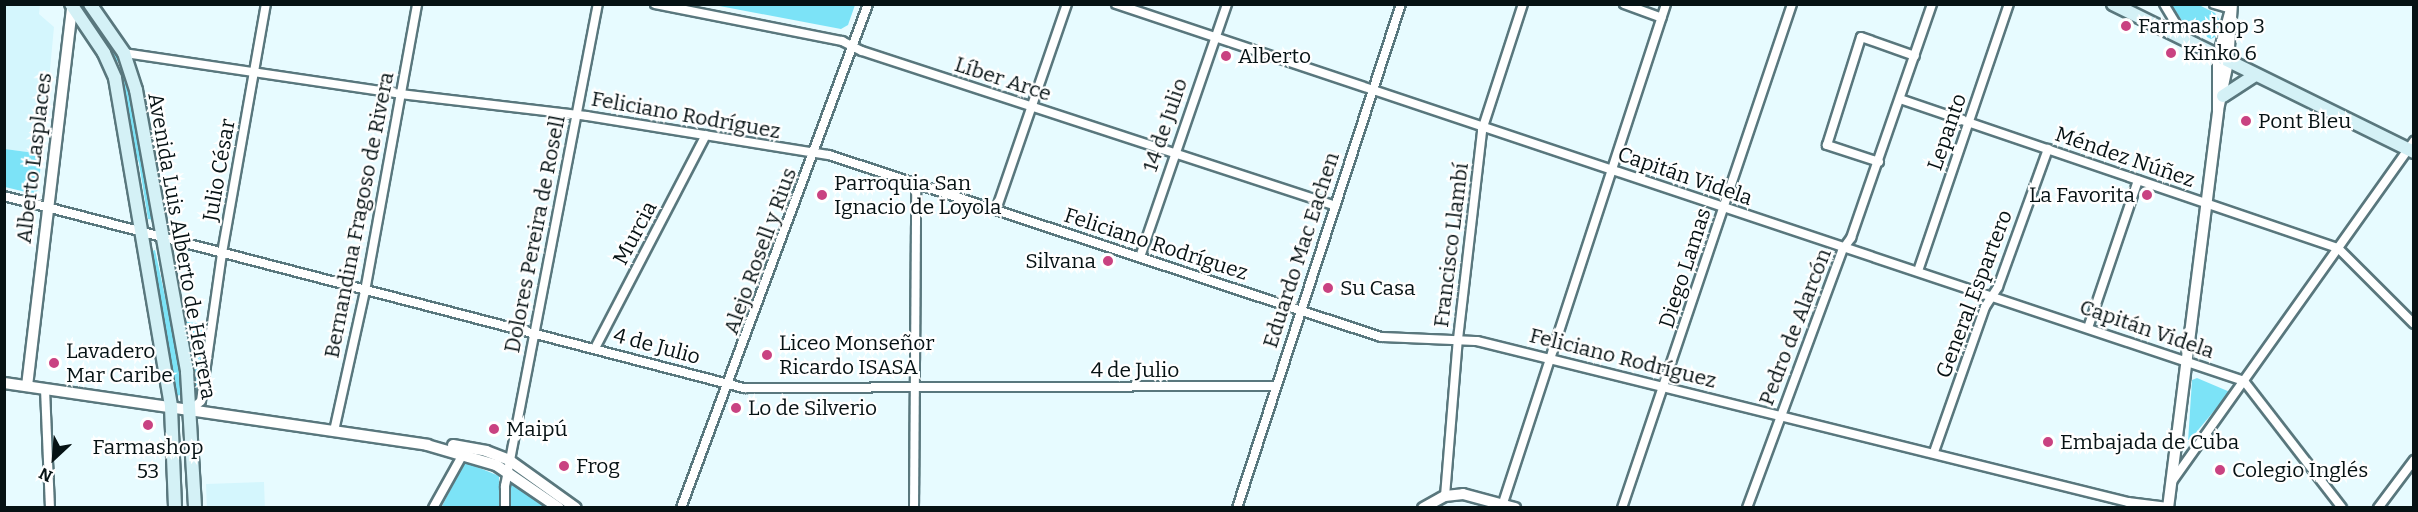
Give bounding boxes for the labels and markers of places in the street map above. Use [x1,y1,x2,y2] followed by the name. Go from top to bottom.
[2138,13,2265,39] place label: Farmashop 3
[2119,19,2133,33] marker: Farmashop 3
[2183,40,2257,66] place label: Kinko 6
[1238,43,1311,69] place label: Alberto
[2164,46,2178,60] marker: Kinko 6
[1219,49,1233,63] marker: Alberto
[2258,108,2351,134] place label: Pont Bleu
[2239,114,2253,128] marker: Pont Bleu
[834,170,1001,220] place label: Parroquia San Ignacio de Loyola
[2029,182,2135,208] place label: La Favorita
[815,188,829,202] marker: Parroquia San Ignacio de Loyola
[2140,188,2154,202] marker: La Favorita
[1025,248,1096,274] place label: Silvana
[1101,254,1115,268] marker: Silvana
[1340,275,1416,301] place label: Su Casa
[1321,281,1335,295] marker: Su Casa
[779,330,935,380] place label: Liceo Monseñor Ricardo ISASA
[66,338,173,388] place label: Lavadero Mar Caribe
[760,348,774,362] marker: Liceo Monseñor Ricardo ISASA
[47,356,61,370] marker: Lavadero Mar Caribe
[748,395,877,421] place label: Lo de Silverio
[729,401,743,415] marker: Lo de Silverio
[506,416,568,442] place label: Maipú
[141,418,155,432] marker: Farmashop 53
[487,422,501,436] marker: Maipú
[2060,429,2239,455] place label: Embajada de Cuba
[93,434,203,484] place label: Farmashop 53
[2041,435,2055,449] marker: Embajada de Cuba
[576,453,620,479] place label: Frog
[2232,457,2368,483] place label: Colegio Inglés
[557,459,571,473] marker: Frog
[2213,463,2227,477] marker: Colegio Inglés

